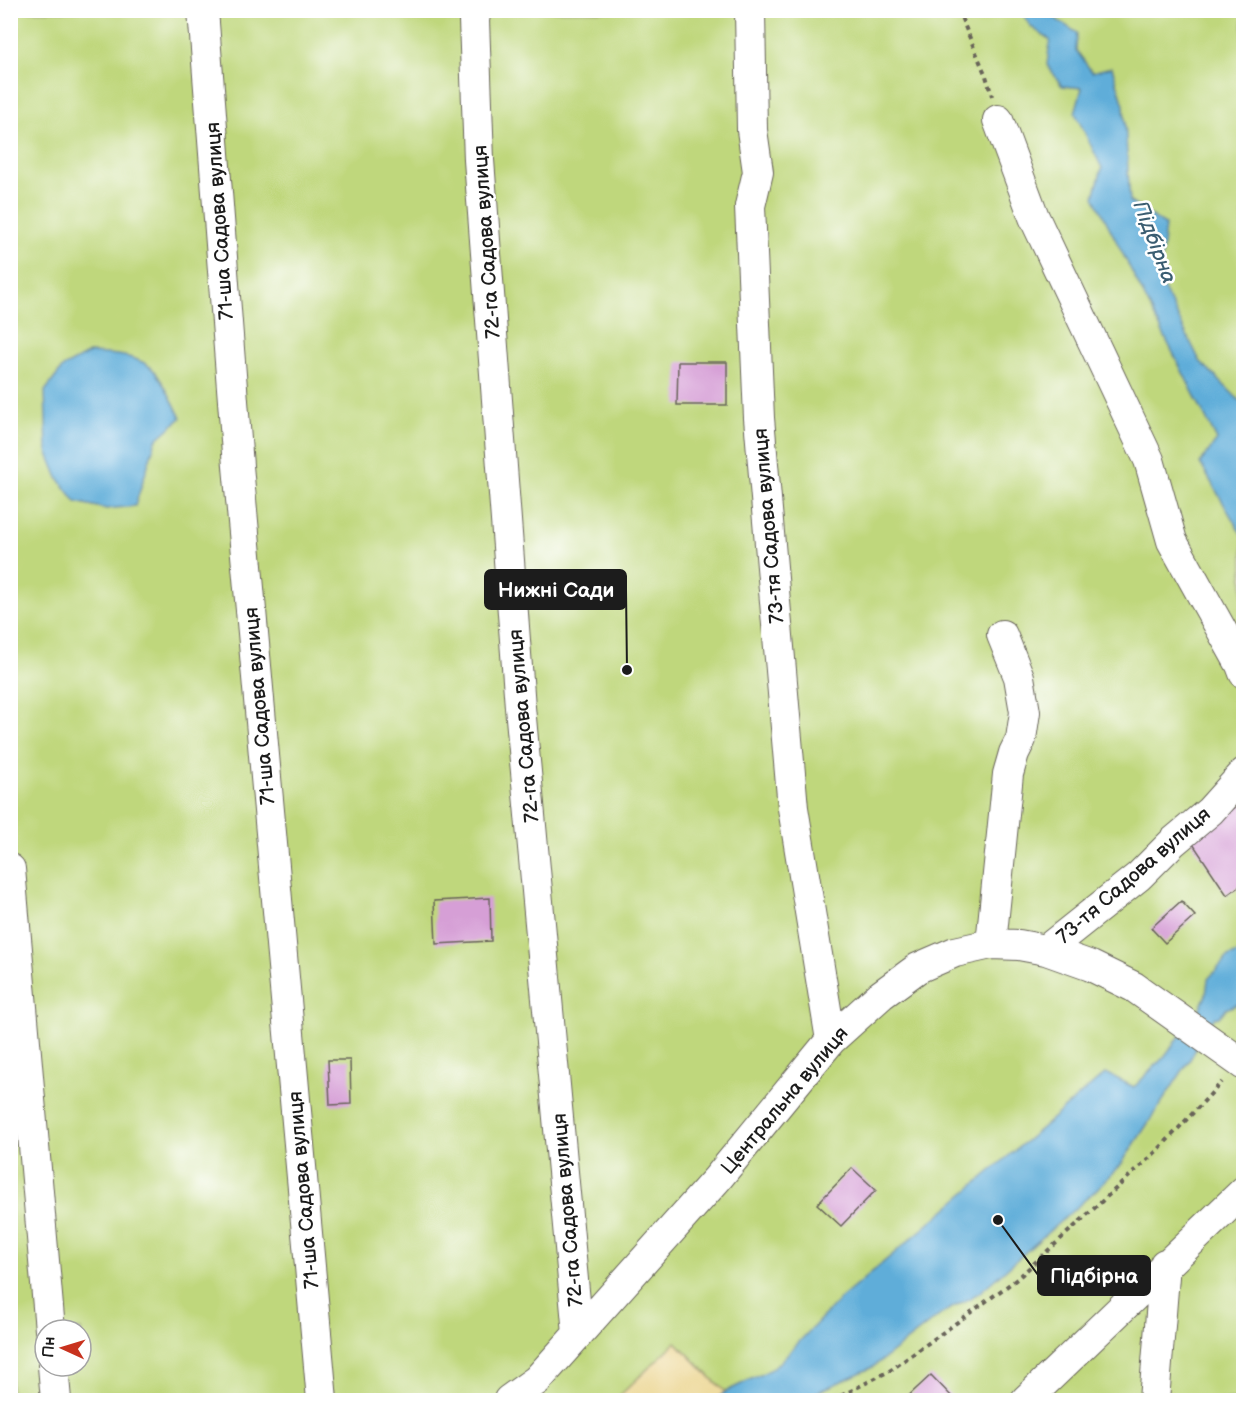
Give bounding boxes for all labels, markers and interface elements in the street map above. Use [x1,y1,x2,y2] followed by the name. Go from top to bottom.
[201,121,239,321] street label: 71-ша Садова вулиця
[468,144,506,340] street label: 72-га Садова вулиця
[1127,197,1182,287] water label: Підбірна
[749,427,789,625] street label: 73-тя Садова вулиця
[485,570,626,609] callout: Нижні Сади
[498,578,614,603] text: Нижні Сади
[239,606,281,806] street label: 71-ша Садова вулиця
[504,628,544,824] street label: 72-га Садова вулиця
[1052,802,1215,949] street label: 73-тя Садова вулиця
[716,1022,853,1179] street label: Центральна вулиця
[283,1090,325,1290] street label: 71-ша Садова вулиця
[548,1112,588,1308] street label: 72-га Садова вулиця
[1038,1256,1150,1295] callout: Підбірна
[1050,1264,1139,1289] text: Підбірна
[33,1318,93,1378] north arrow
[39,1336,60,1358] text: Пн

